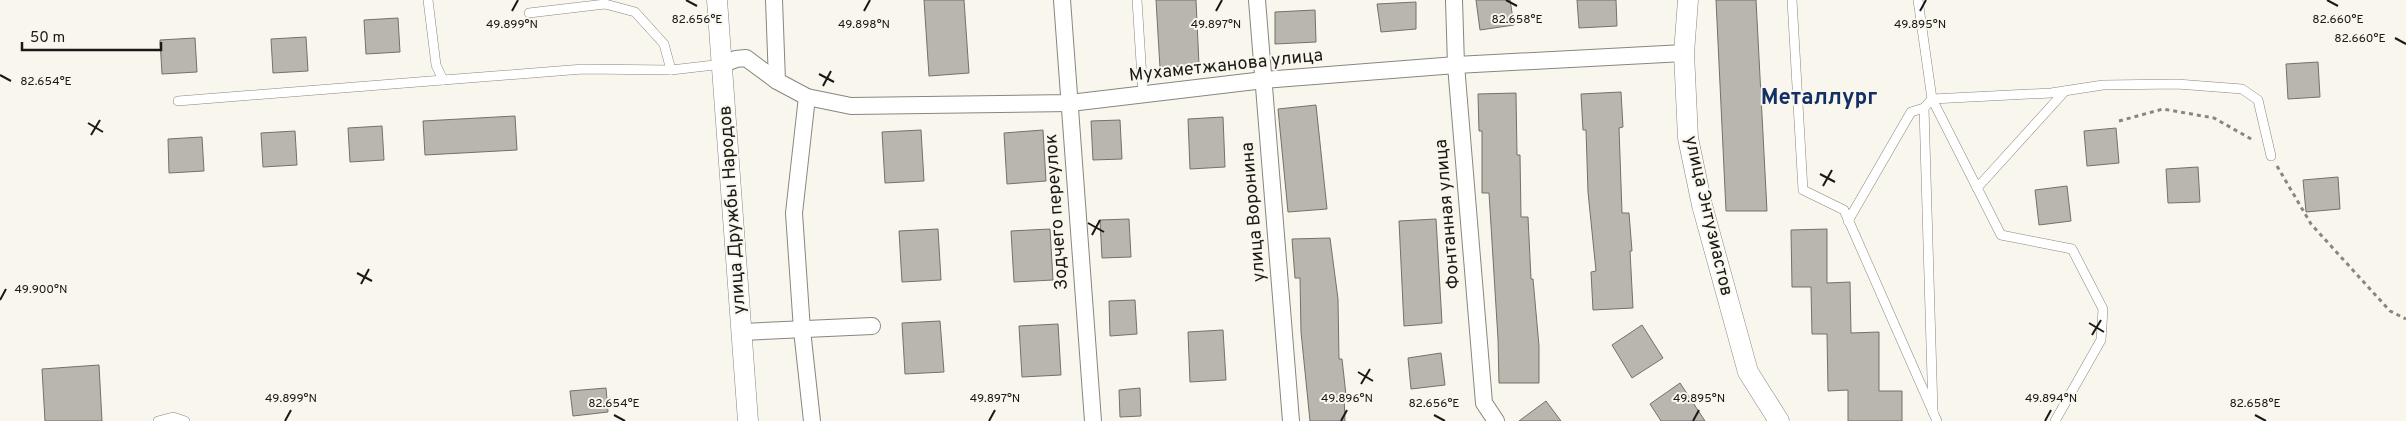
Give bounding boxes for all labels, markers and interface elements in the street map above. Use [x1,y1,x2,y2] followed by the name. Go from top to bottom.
[671,12,723,28] text: 82.656°E
[1491,12,1543,28] text: 82.658°E
[2312,12,2364,28] text: 82.660°E
[486,17,538,33] text: 49.899°N
[838,17,890,33] text: 49.898°N
[1191,17,1241,33] text: 49.897°N
[1894,17,1946,33] text: 49.895°N
[22,20,161,52] scale bar
[30,29,65,48] text: 50 m
[2334,31,2386,47] text: 82.660°E
[1128,44,1324,88] street label: Мухаметжанова улица
[20,74,72,90] text: 82.654°E
[1761,85,1877,112] district label: Металлург
[714,105,752,315] street label: улица Дружбы Народов
[1040,133,1074,291] street label: Зодчего переулок
[1678,134,1738,298] street label: улица Энтузиастов
[1430,138,1466,290] street label: Фонтанная улица
[1236,141,1272,283] street label: улица Воронина
[15,282,67,298] text: 49.900°N
[265,391,317,407] text: 49.899°N
[970,391,1020,407] text: 49.897°N
[1321,391,1373,407] text: 49.896°N
[1673,391,1725,407] text: 49.895°N
[2025,391,2077,407] text: 49.894°N
[588,396,640,412] text: 82.654°E
[1408,396,1460,412] text: 82.656°E
[2229,396,2281,412] text: 82.658°E

